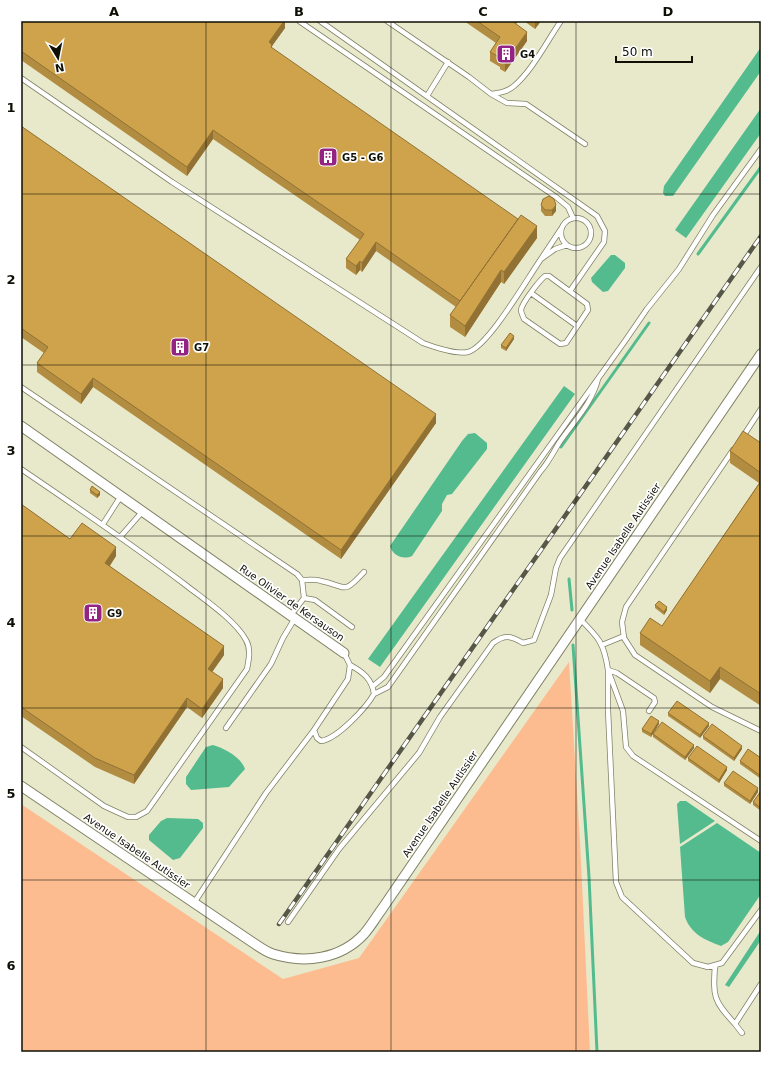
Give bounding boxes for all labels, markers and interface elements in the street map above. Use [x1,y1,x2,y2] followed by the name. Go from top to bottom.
[109,4,119,19] text: A
[294,4,304,19] text: B
[478,4,488,19] text: C
[663,4,674,19] text: D
[38,38,78,78] north arrow
[616,38,692,64] scale bar
[495,43,517,65] building icon: G4
[622,45,653,59] text: 50 m
[520,49,535,60] place label: G4
[54,60,65,75] text: N
[6,100,16,115] text: 1
[317,146,339,168] building icon: G5 - G6
[342,152,383,163] place label: G5 - G6
[6,272,16,287] text: 2
[169,336,191,358] building icon: G7
[194,342,209,353] place label: G7
[6,443,16,458] text: 3
[583,480,663,591] street label: Avenue Isabelle Autissier
[238,563,346,643] street label: Rue Olivier de Kersauson
[82,602,104,624] building icon: G9
[107,608,122,619] place label: G9
[6,615,16,630] text: 4
[400,748,480,859] street label: Avenue Isabelle Autissier
[6,786,16,801] text: 5
[82,811,193,891] street label: Avenue Isabelle Autissier
[6,958,16,973] text: 6

